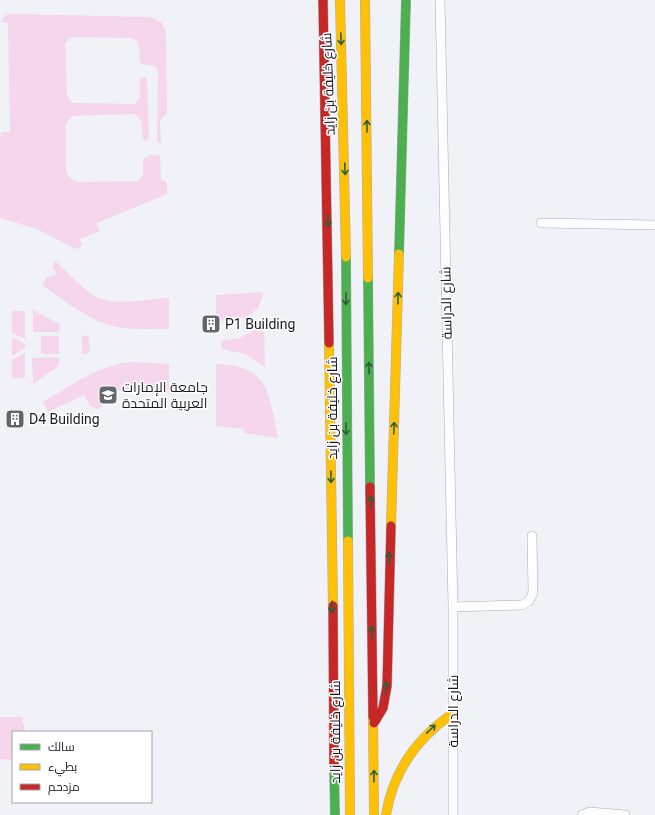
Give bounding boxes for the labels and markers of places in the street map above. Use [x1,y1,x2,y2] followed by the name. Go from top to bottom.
[200,313,222,335] building icon: P1 Building
[225,316,295,332] place label: P1 Building
[122,379,208,411] place label: جامعة الإمارات العربية المتحدة
[97,384,119,406] school or university icon: جامعة الإمارات العربية المتحدة
[4,408,26,430] building icon: D4 Building
[29,411,100,427] place label: D4 Building

